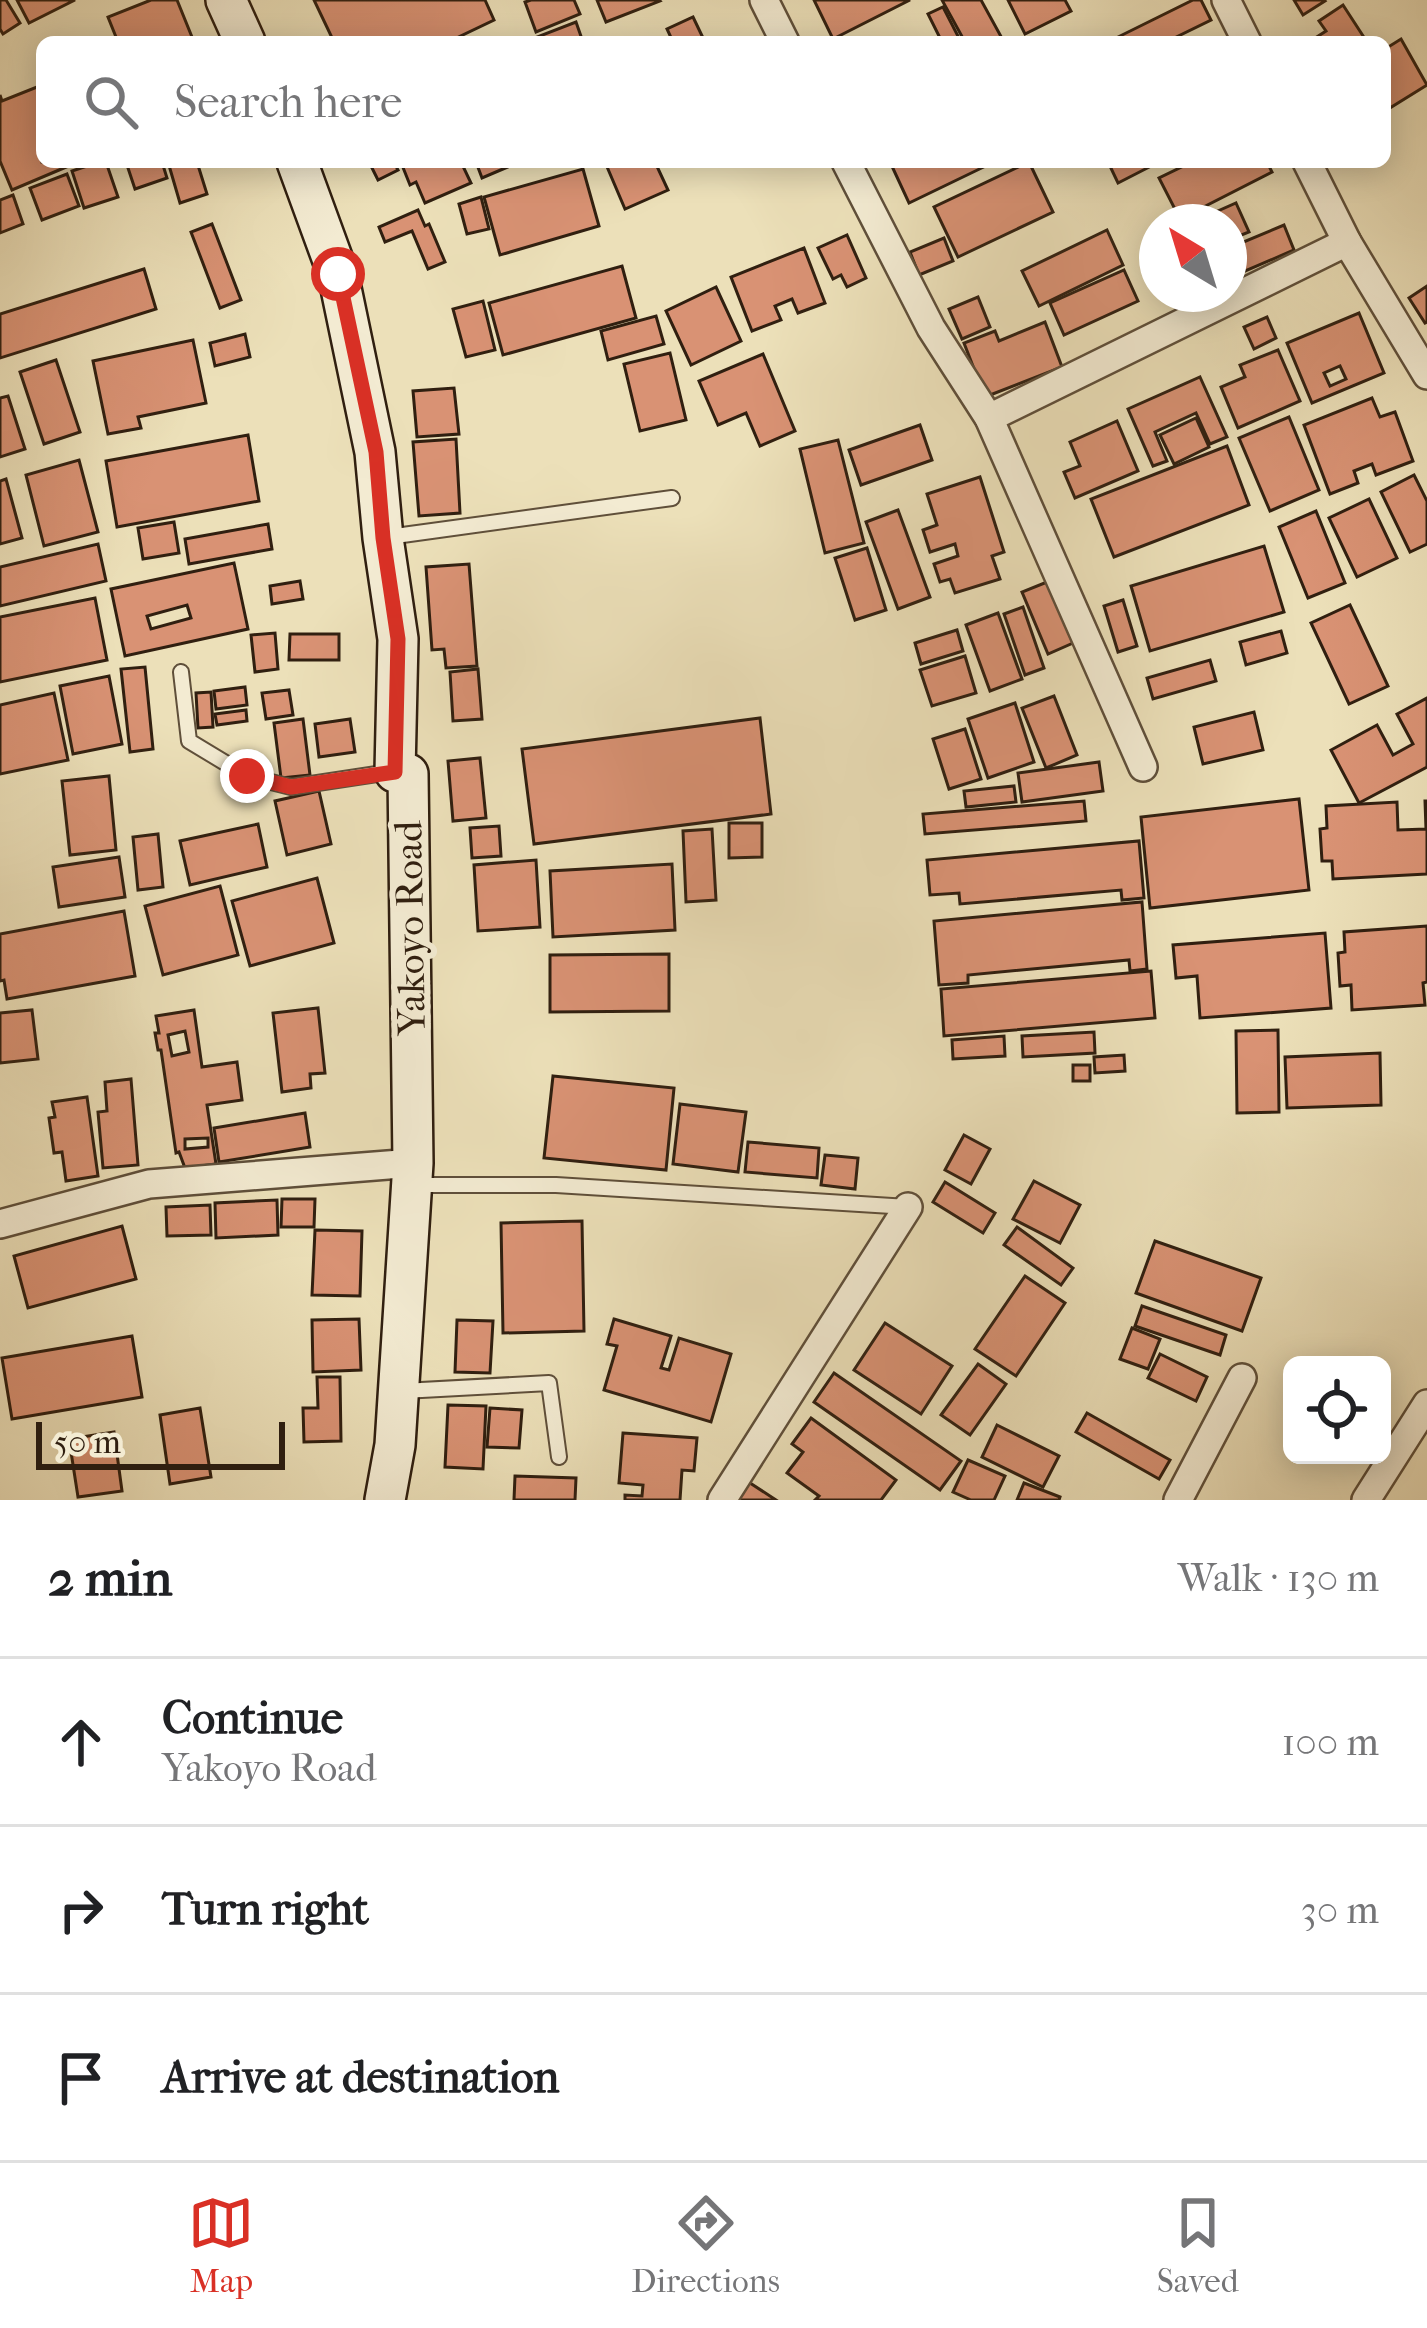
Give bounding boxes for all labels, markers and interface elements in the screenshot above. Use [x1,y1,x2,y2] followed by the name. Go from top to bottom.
[36,36,1391,168] search box
[78,69,144,135] icon: search
[174,76,402,129] text: Search here
[1139,204,1247,312] north arrow
[311,247,365,301] route start
[220,749,274,803] route end
[385,820,435,1037] street label: Yakoyo Road
[1283,1356,1391,1464] map controls
[1283,1356,1391,1464] button: locate
[36,1416,285,1469] scale bar
[54,1423,121,1462] text: 50 m
[48,1548,172,1608] text: 2 min
[1178,1555,1379,1601] text: Walk · 130 m
[162,1692,343,1745] text: Continue
[48,1709,114,1775] icon: ahead
[1281,1719,1379,1765] text: 100 m
[162,1745,376,1791] text: Yakoyo Road
[48,1877,114,1943] icon: right
[162,1883,369,1936] text: Turn right
[1301,1887,1379,1933] text: 30 m
[48,2045,114,2111] icon: arrive
[162,2051,559,2104] text: Arrive at destination
[188,2190,254,2301] tab: Map
[631,2190,780,2301] tab: Directions
[1157,2190,1239,2301] tab: Saved

